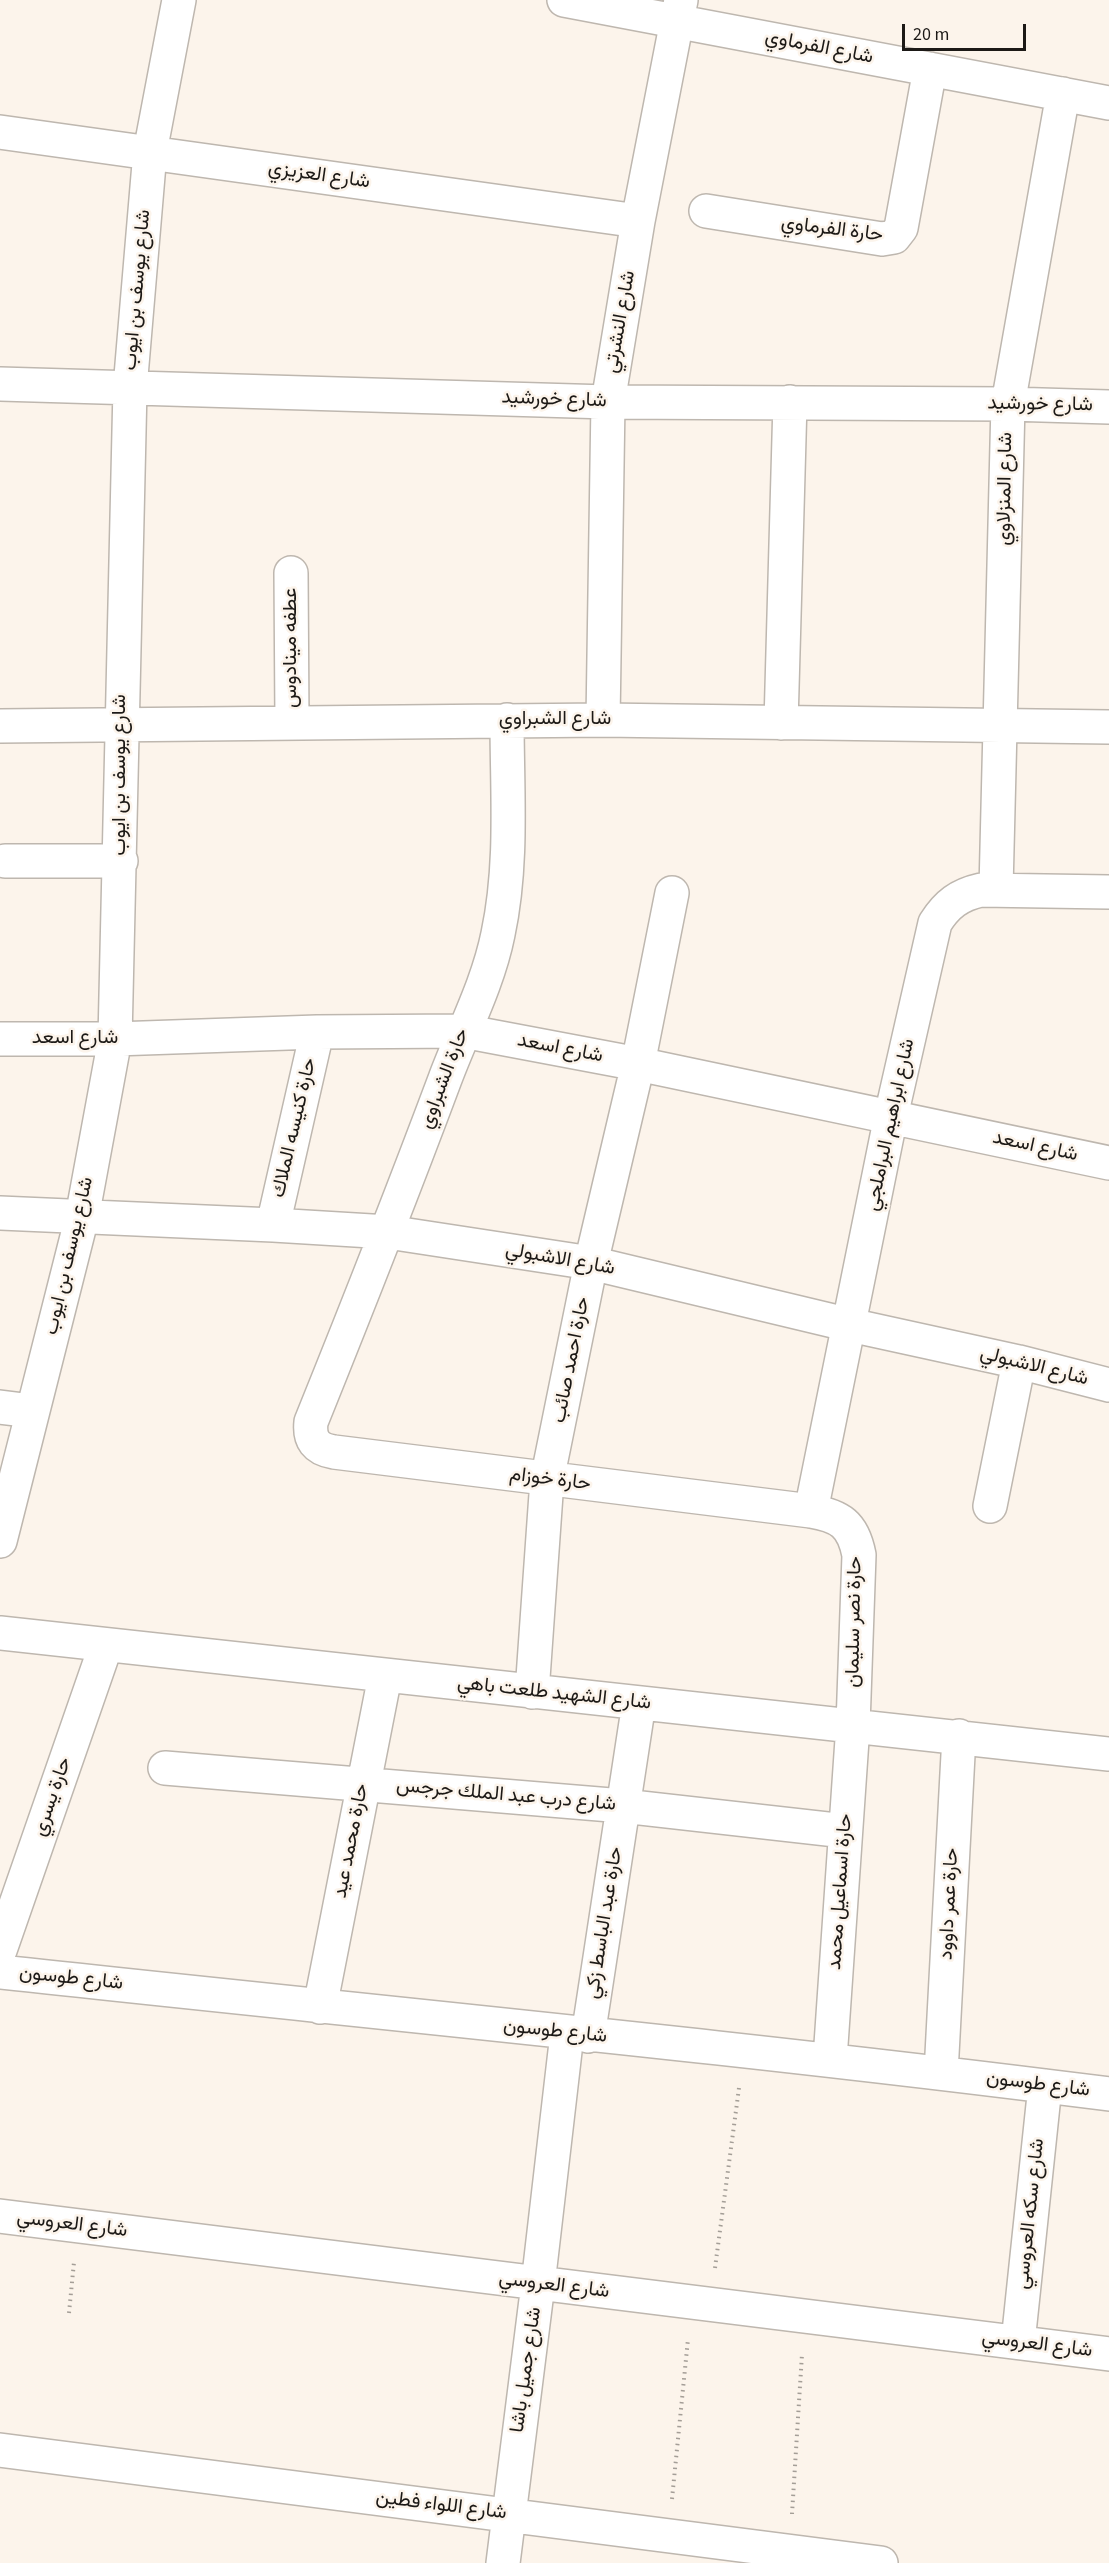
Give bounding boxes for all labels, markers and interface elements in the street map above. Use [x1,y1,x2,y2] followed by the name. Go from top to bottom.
[905,12,1030,50] scale bar
[913,22,949,47] text: 20 m
[763,26,875,70] street label: شارع الفرماوي
[267,157,371,195] street label: شارع العزيزي
[119,209,157,371] street label: شارع يوسف بن ايوب
[780,212,884,248] street label: حارة الفرماوي
[600,269,642,375] street label: شارع النشرتي
[501,386,607,414] street label: شارع خورشيد
[987,392,1093,418] street label: شارع خورشيد
[993,432,1019,546] street label: شارع المنزلاوي
[280,588,304,708] street label: عطفه مينادوس
[109,694,133,856] street label: شارع يوسف بن ايوب
[499,708,611,732] street label: شارع الشبراوي
[415,1025,475,1133] street label: حارة الشبراوي
[32,1027,118,1051] street label: شارع اسعد
[515,1029,605,1069] street label: شارع اسعد
[861,1037,921,1213] street label: شارع ابراهيم البراملجي
[267,1056,323,1200] street label: حارة كنيسه الملاك
[990,1126,1080,1168] street label: شارع اسعد
[40,1175,100,1337] street label: شارع يوسف بن ايوب
[503,1239,617,1281] street label: شارع الاشبولي
[548,1295,596,1425] street label: حارة احمد صائب
[977,1342,1091,1392] street label: شارع الاشبولي
[508,1463,592,1497] street label: حارة خوزام
[842,1556,868,1688] street label: حارة نصر سليمان
[456,1672,652,1716] street label: شارع الشهيد طلعت باهي
[28,1754,78,1840] street label: حارة يسري
[395,1774,617,1818] street label: شارع درب عبد الملك جرجس
[329,1782,375,1900] street label: حارة محمد عيد
[824,1813,858,1971] street label: حارة اسماعيل محمد
[581,1845,629,2001] street label: حارة عبد الباسط زكي
[935,1847,965,1961] street label: حارة عمر داوود
[18,1962,124,1996] street label: شارع طوسون
[502,2015,608,2049] street label: شارع طوسون
[985,2067,1091,2103] street label: شارع طوسون
[1011,2137,1051,2291] street label: شارع سكه العروسي
[15,2206,129,2244] street label: شارع العروسي
[497,2267,611,2305] street label: شارع العروسي
[506,2306,548,2434] street label: شارع جميل باشا
[980,2326,1094,2364] street label: شارع العروسي
[374,2486,508,2526] street label: شارع اللواء فطين

